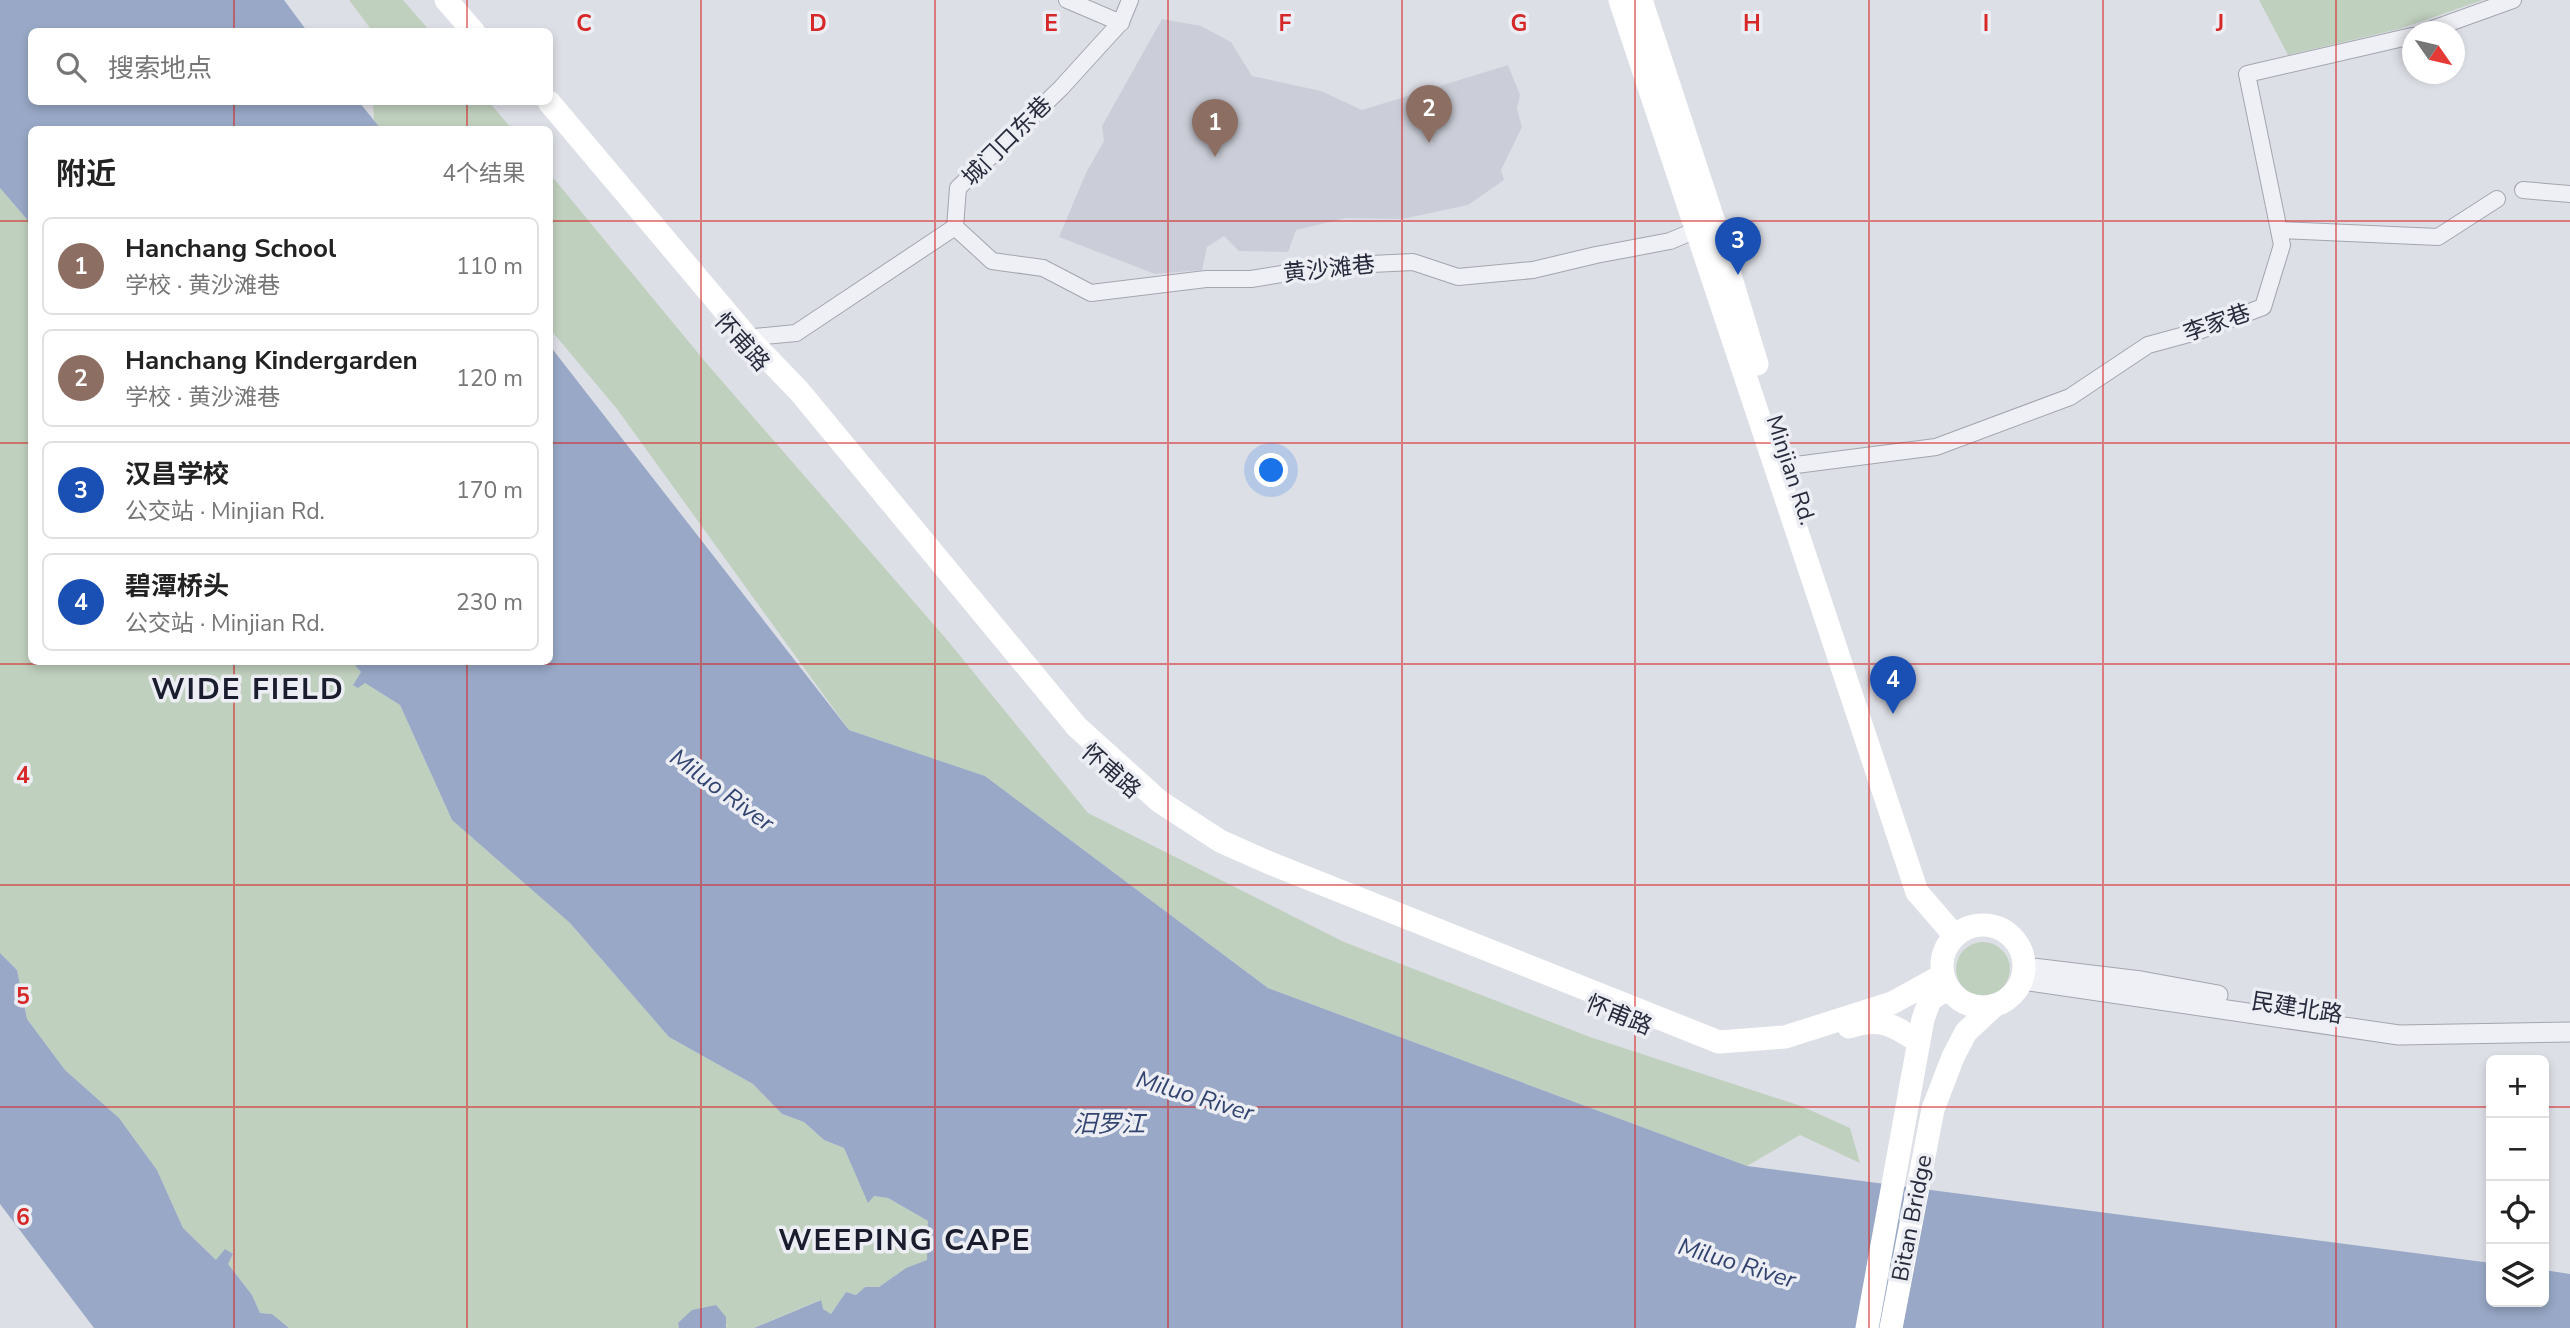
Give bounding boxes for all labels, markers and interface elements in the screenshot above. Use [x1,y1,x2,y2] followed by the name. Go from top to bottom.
[576,8,592,39] text: C
[809,8,827,39] text: D
[1044,8,1058,39] text: E
[1279,8,1292,39] text: F
[1511,8,1527,39] text: G
[1743,8,1761,39] text: H
[1983,8,1989,39] text: I
[2215,8,2224,39] text: J
[2402,21,2465,84] north arrow
[28,28,553,105] search box
[52,48,90,86] icon: search
[108,51,212,86] text: 搜索地点
[1406,85,1452,143] pin: 2
[955,89,1059,193] street label: 城门口东巷
[1192,99,1238,157] pin: 1
[56,154,116,195] text: 附近
[442,158,525,189] text: 4个结果
[1715,217,1761,275] pin: 3
[125,231,336,266] text: Hanchang School
[1282,249,1376,289] street label: 黄沙滩巷
[74,251,88,282] text: 1
[456,251,523,282] text: 110 m
[125,270,280,301] text: 学校 · 黄沙滩巷
[2179,297,2255,349] street label: 李家巷
[707,306,777,378] street label: 怀甫路
[125,343,418,378] text: Hanchang Kindergarden
[74,363,88,394] text: 2
[456,363,523,394] text: 120 m
[125,382,280,413] text: 学校 · 黄沙滩巷
[1759,411,1823,529] street label: Minjian Rd.
[1254,453,1288,487] your location
[125,457,229,492] text: 汉昌学校
[74,475,88,506] text: 3
[456,475,523,506] text: 170 m
[125,496,325,527] text: 公交站 · Minjian Rd.
[125,569,229,604] text: 碧潭桥头
[74,587,88,618] text: 4
[456,587,523,618] text: 230 m
[125,608,325,639] text: 公交站 · Minjian Rd.
[1870,656,1916,714] pin: 4
[151,669,345,710] district label: WIDE FIELD
[1075,737,1147,805] street label: 怀甫路
[664,741,782,839] water label: Miluo River
[16,760,30,791] text: 4
[16,981,30,1012] text: 5
[2249,985,2345,1031] street label: 民建北路
[1581,988,1657,1042] street label: 怀甫路
[2486,1055,2549,1307] map controls
[2486,1055,2549,1118] button: +
[1132,1063,1259,1129] water label: Miluo River
[1073,1108,1148,1140] water label: 汨罗江
[2486,1118,2549,1181] button: −
[1885,1152,1939,1284] street label: Bitan Bridge
[2486,1181,2549,1244] button: locate
[16,1202,30,1233] text: 6
[778,1220,1032,1261] district label: WEEPING CAPE
[1674,1230,1801,1296] water label: Miluo River
[2486,1244,2549,1307] button: layers

